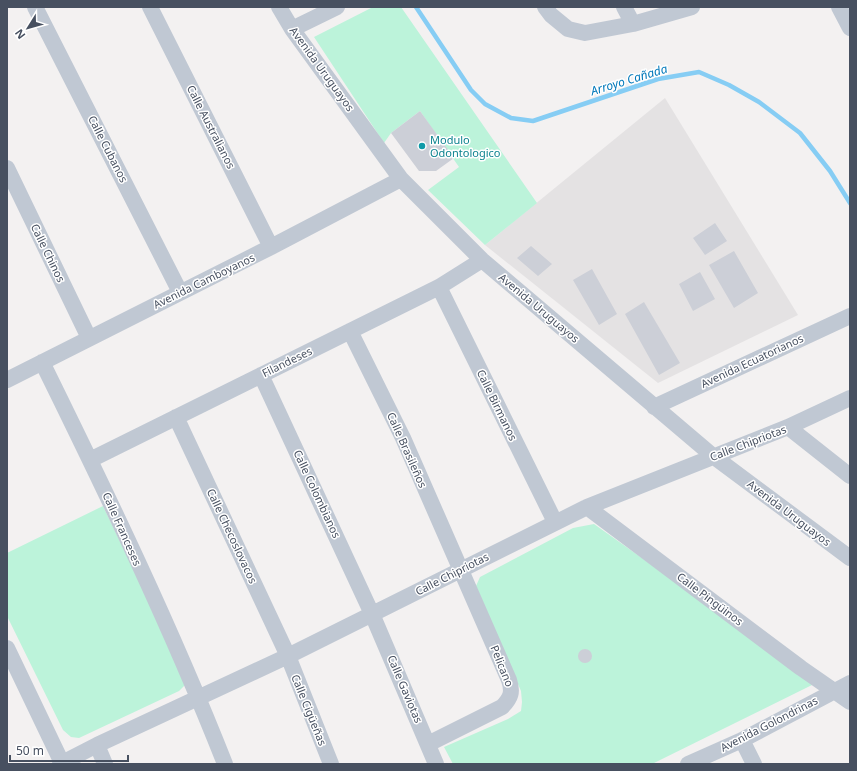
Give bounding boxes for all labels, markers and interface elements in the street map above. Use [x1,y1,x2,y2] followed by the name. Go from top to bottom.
[8,8,48,48] north arrow
[287,23,358,114] street label: Avenida Uruguayos
[11,26,28,42] text: N
[587,60,669,100] water label: Arroyo Cañada
[184,82,239,171] street label: Calle Australianos
[85,113,132,185] street label: Calle Cubanos
[430,132,501,160] place label: Modulo Odontologico
[417,141,427,151] marker: Modulo Odontologico
[28,221,69,284] street label: Calle Chinos
[150,249,257,312] street label: Avenida Camboyanos
[496,269,583,346] street label: Avenida Uruguayos
[698,330,805,391] street label: Avenida Ecuatorianos
[259,343,314,380] street label: Filandeses
[474,367,521,443] street label: Calle Birmanos
[384,410,431,490] street label: Calle Brasileños
[707,421,788,464] street label: Calle Chipriotas
[290,447,344,540] street label: Calle Colombianos
[744,476,834,549] street label: Avenida Uruguayos
[204,486,261,586] street label: Calle Checoslovacos
[100,490,145,568] street label: Calle Franceses
[412,549,491,599] street label: Calle Chipriotas
[674,569,746,628] street label: Calle Pingüinos
[487,643,518,689] street label: Pelicano
[384,652,427,725] street label: Calle Gaviotas
[288,672,331,748] street label: Calle Cigüeñas
[717,692,820,755] street label: Avenida Golondrinas
[10,737,128,763] scale bar
[16,742,44,759] text: 50 m

